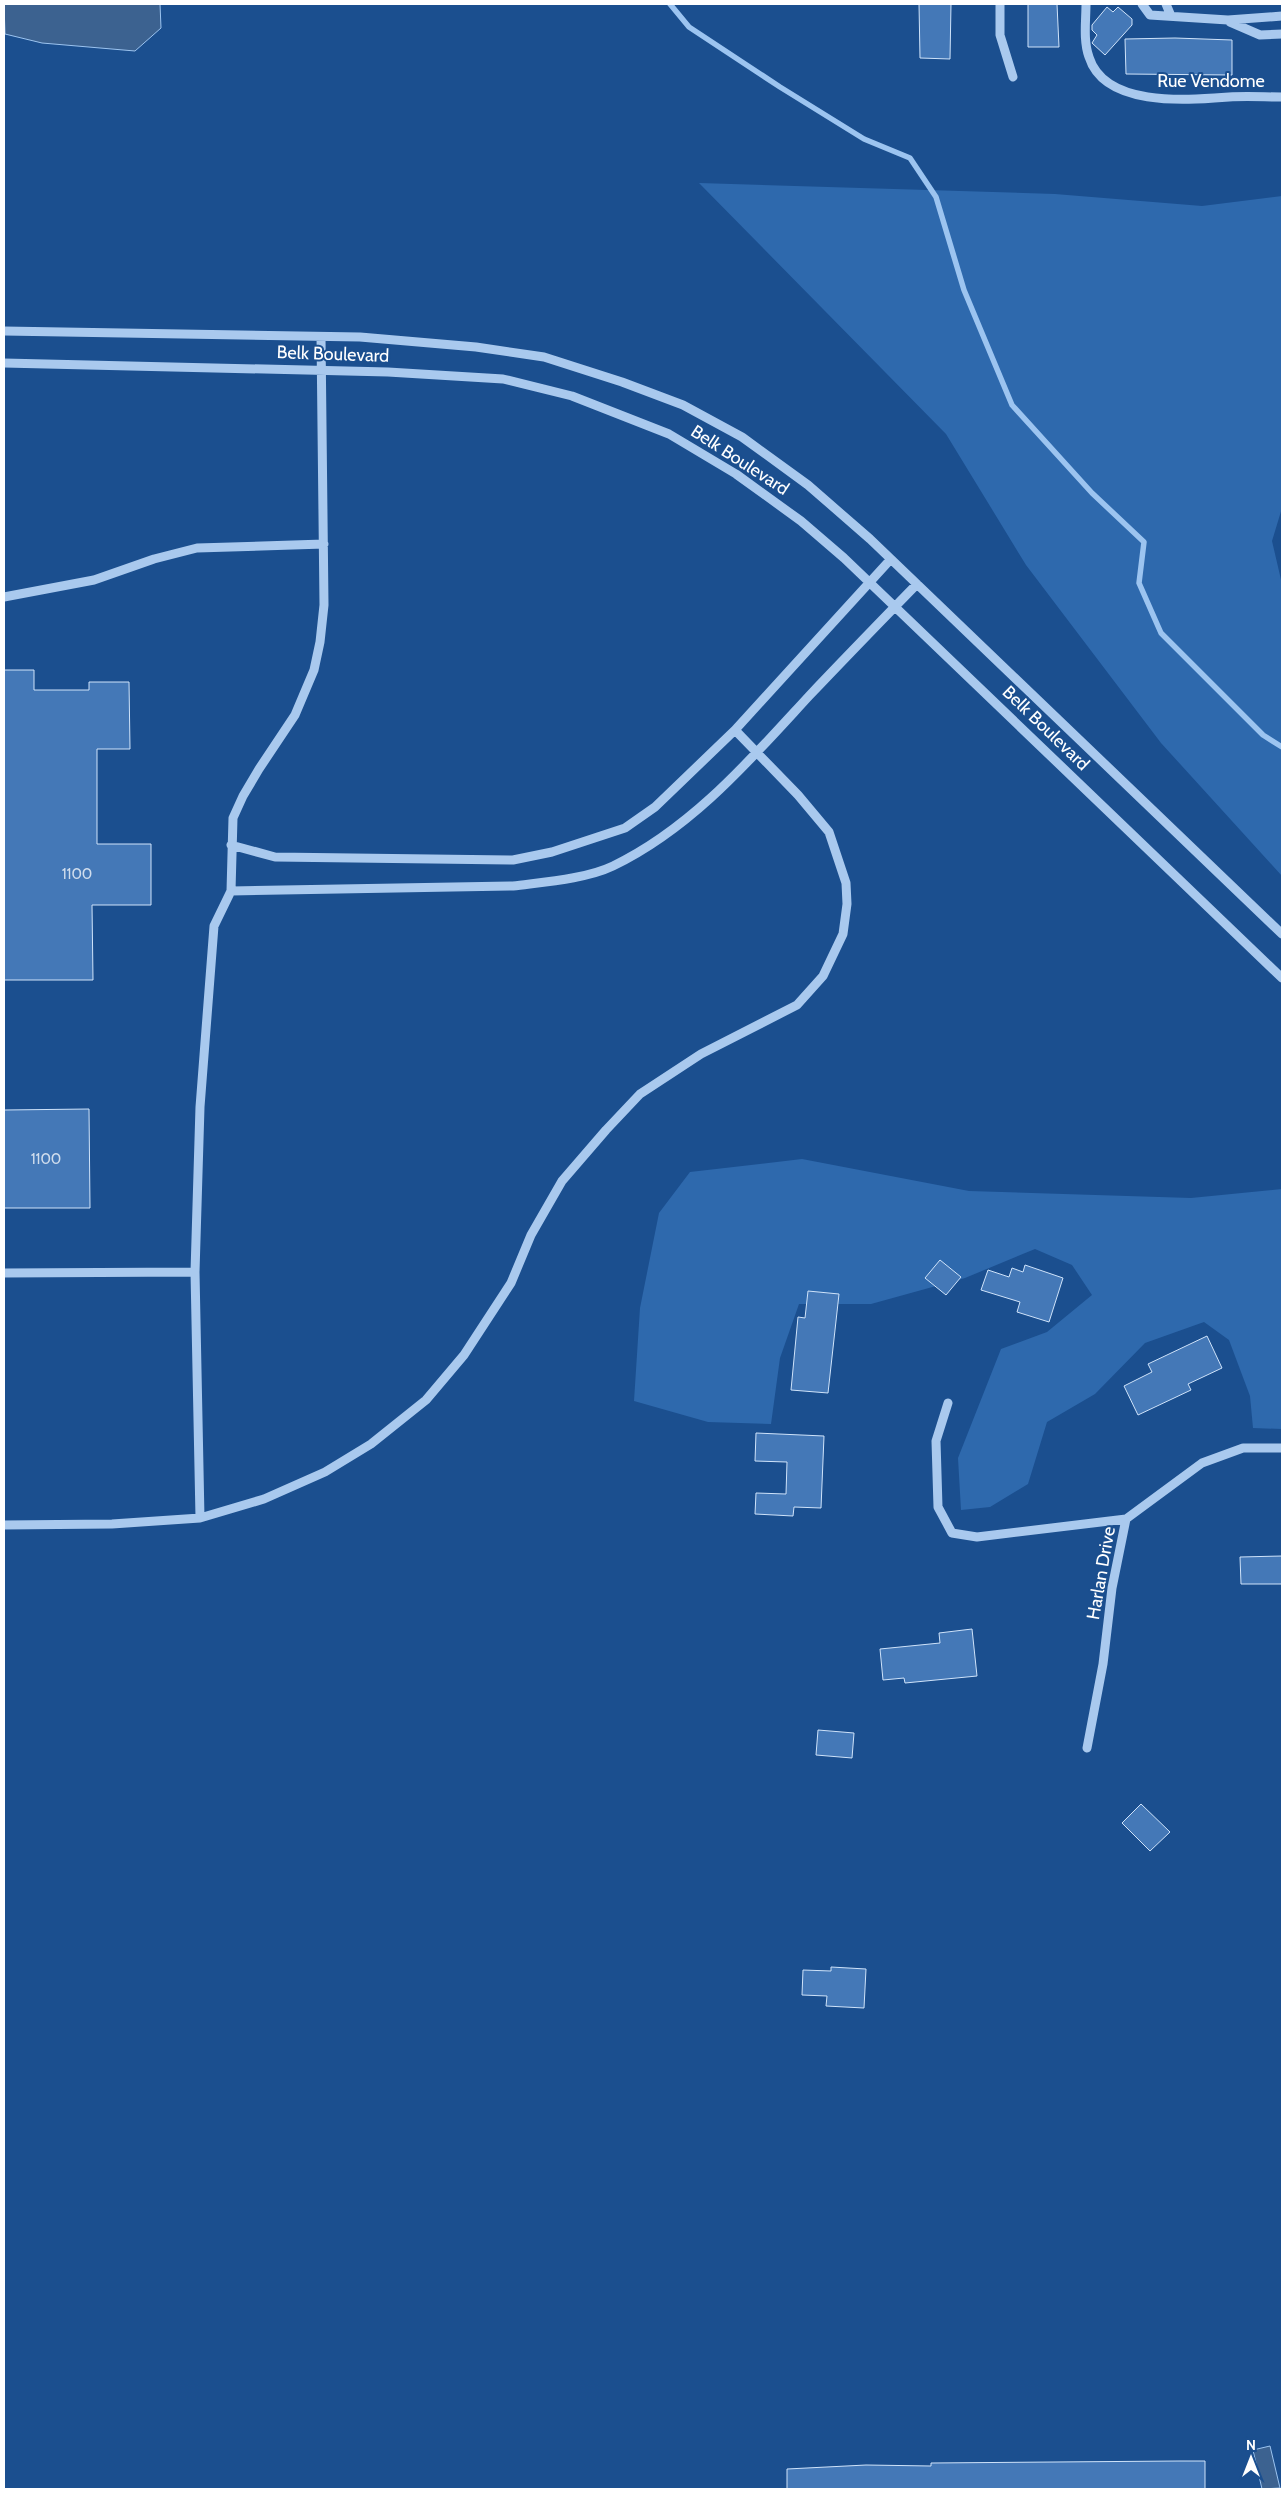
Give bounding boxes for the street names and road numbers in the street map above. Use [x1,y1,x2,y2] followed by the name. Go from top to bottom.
[1157,70,1265,92] street label: Rue Vendome
[276,341,390,367] street label: Belk Boulevard
[687,420,793,500] street label: Belk Boulevard
[998,681,1094,775] street label: Belk Boulevard
[1082,1525,1120,1621] street label: Harlan Drive

